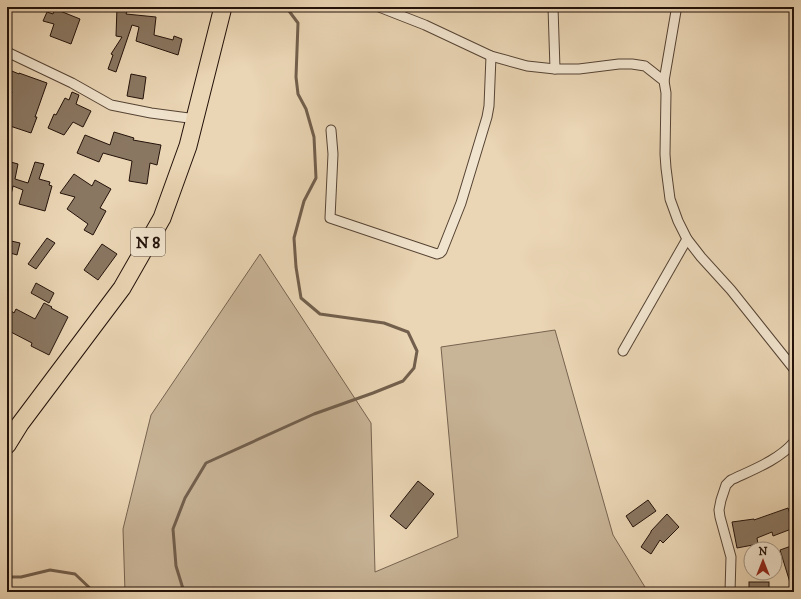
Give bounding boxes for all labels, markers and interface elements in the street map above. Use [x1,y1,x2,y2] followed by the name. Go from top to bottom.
[131,228,165,256] road number: N 8
[743,541,783,581] north arrow
[758,545,768,559] text: N

